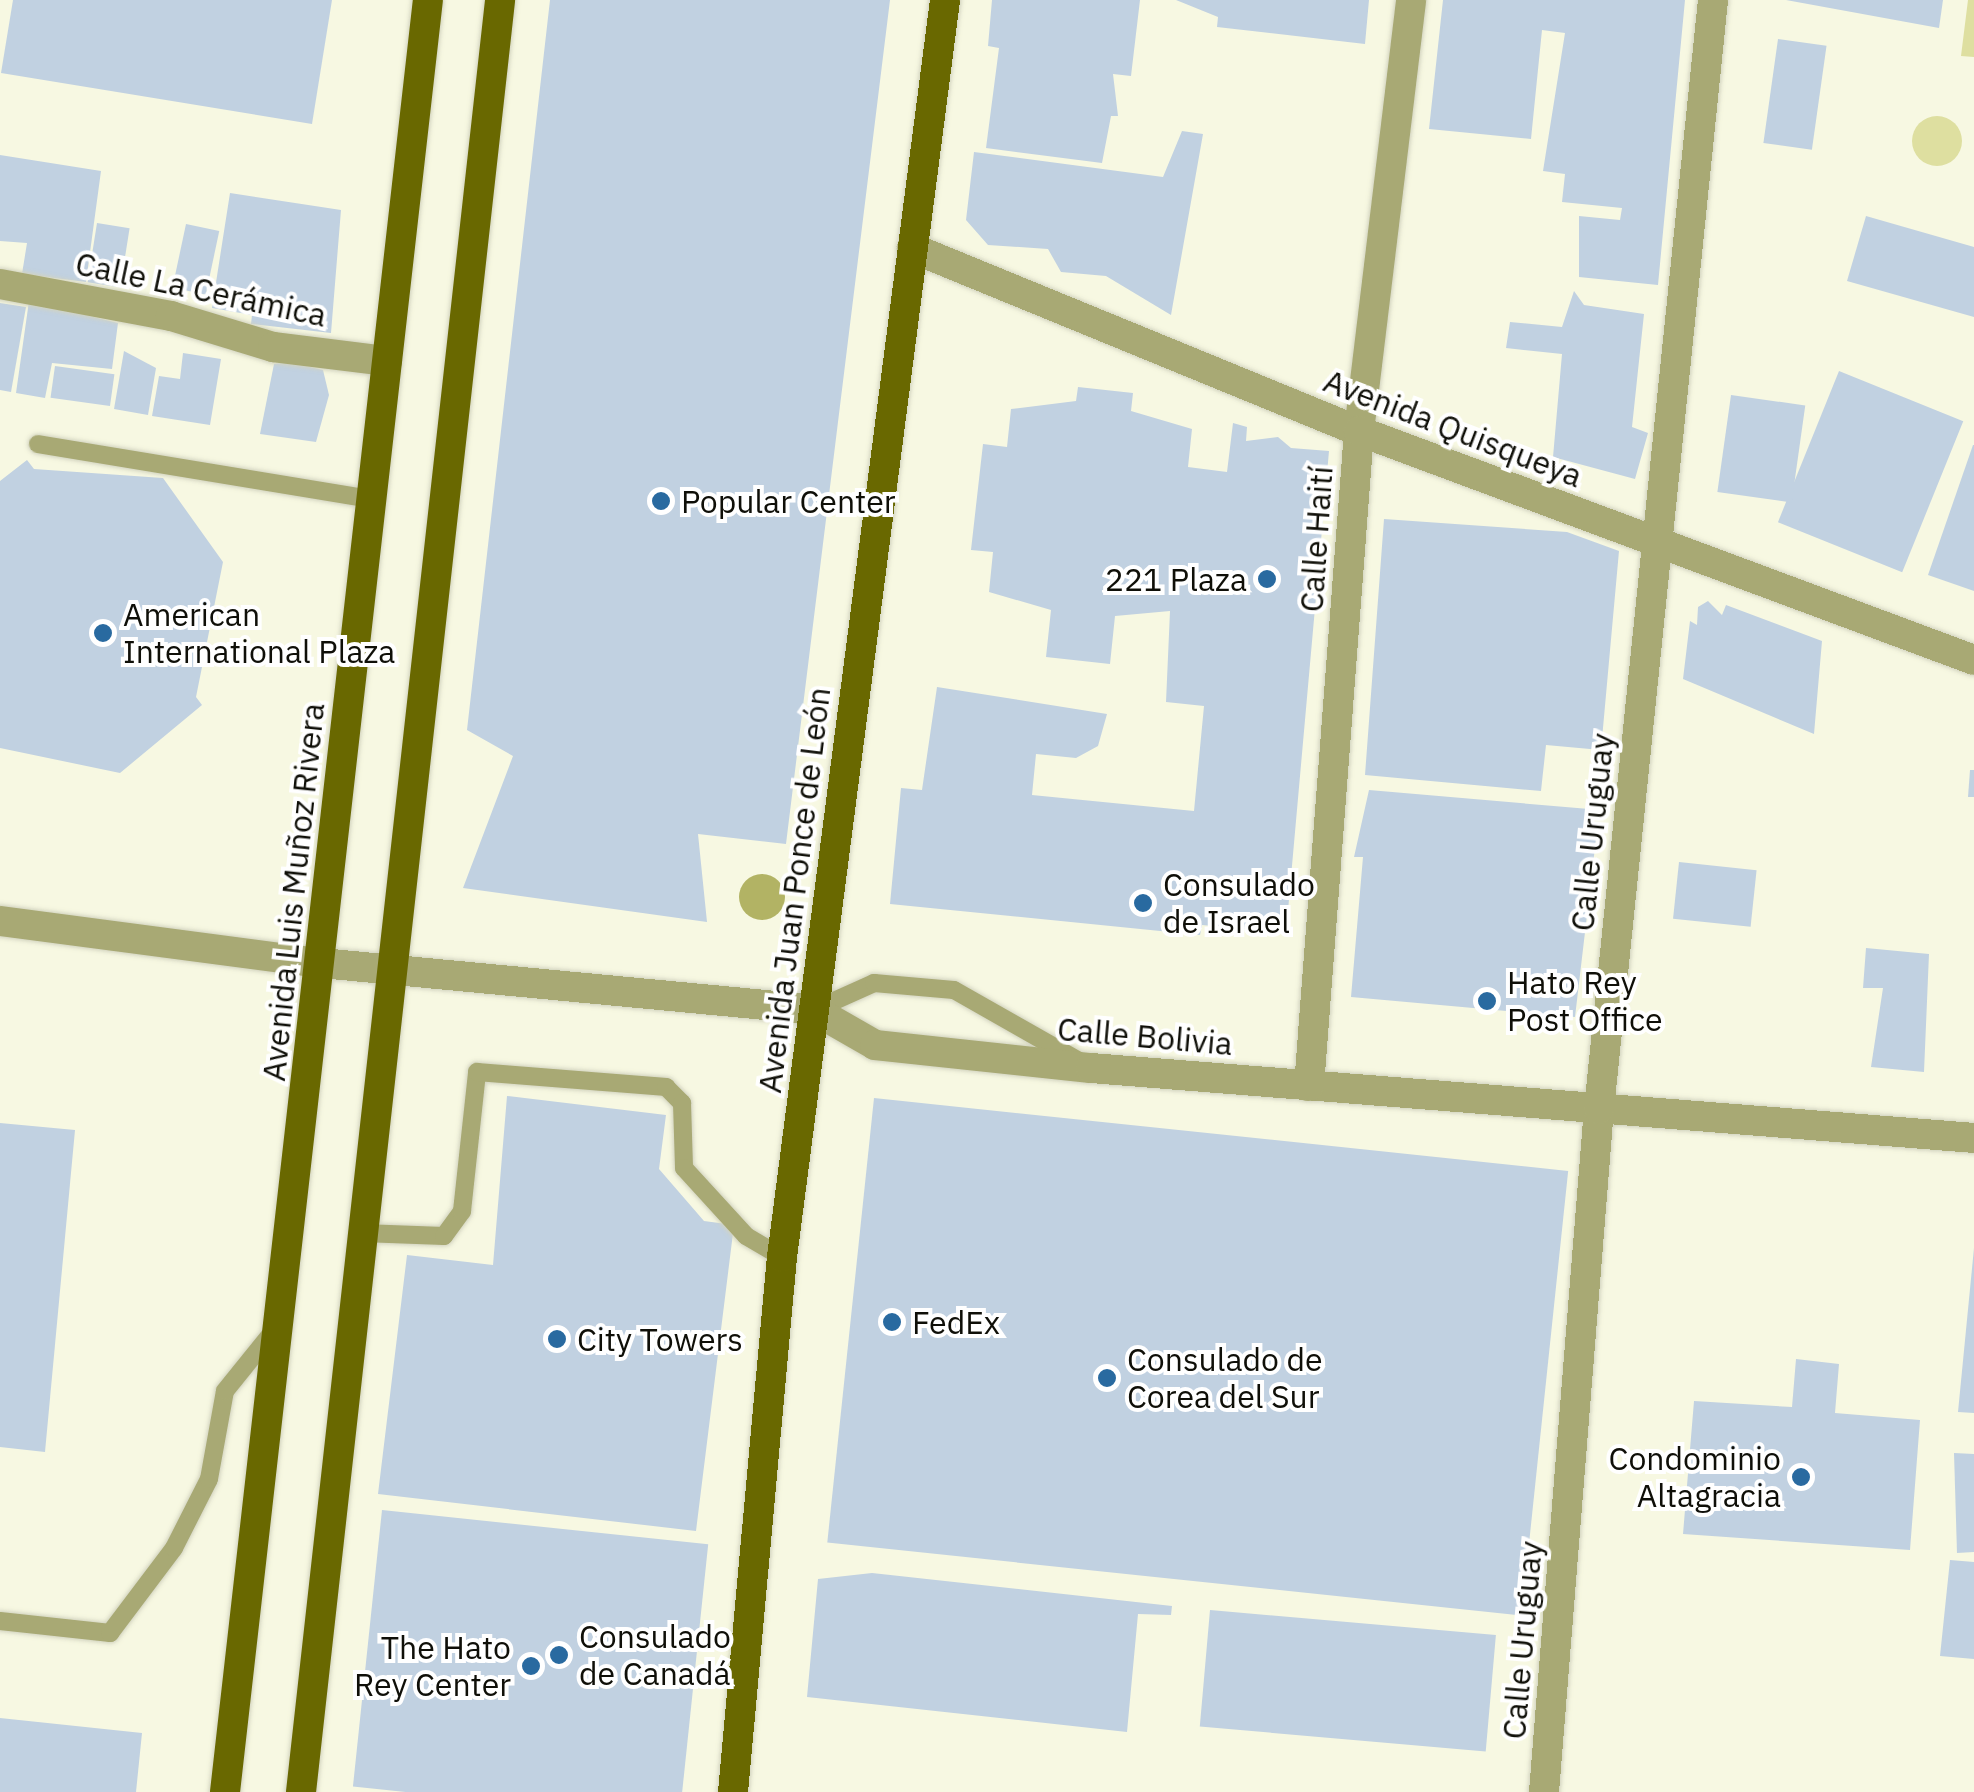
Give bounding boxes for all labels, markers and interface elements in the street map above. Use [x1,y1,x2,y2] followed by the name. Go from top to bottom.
[72,244,330,334] street label: Calle La Cerámica
[1318,361,1588,495] street label: Avenida Quisqueya
[1292,465,1340,613] street label: Calle Haití
[681,482,896,520] place label: Popular Center
[650,490,672,512] marker: Popular Center
[1105,560,1247,598] place label: 221 Plaza
[1256,568,1278,590] marker: 221 Plaza
[123,596,395,671] place label: American International Plaza
[92,622,114,644] marker: American International Plaza
[750,685,838,1095] street label: Avenida Juan Ponce de León
[254,701,332,1083] street label: Avenida Luis Muñoz Rivera
[1563,731,1621,933] street label: Calle Uruguay
[1163,866,1315,941] place label: Consulado de Israel
[1132,892,1154,914] marker: Consulado de Israel
[1507,964,1662,1039] place label: Hato Rey Post Office
[1476,990,1498,1012] marker: Hato Rey Post Office
[1056,1009,1234,1063] street label: Calle Bolivia
[912,1303,1000,1341] place label: FedEx
[881,1311,903,1333] marker: FedEx
[577,1320,743,1358] place label: City Towers
[546,1328,568,1350] marker: City Towers
[1127,1341,1323,1416] place label: Consulado de Corea del Sur
[1096,1367,1118,1389] marker: Consulado de Corea del Sur
[1609,1440,1781,1515] place label: Condominio Altagracia
[1790,1466,1812,1488] marker: Condominio Altagracia
[1494,1539,1550,1741] street label: Calle Uruguay
[579,1618,731,1693] place label: Consulado de Canadá
[354,1629,511,1704] place label: The Hato Rey Center
[548,1644,570,1666] marker: Consulado de Canadá
[520,1655,542,1677] marker: The Hato Rey Center

